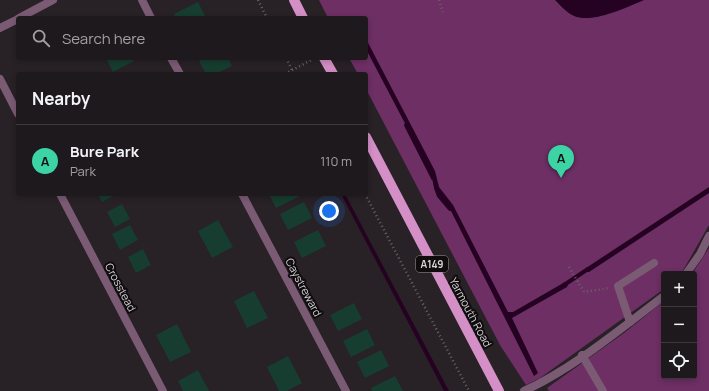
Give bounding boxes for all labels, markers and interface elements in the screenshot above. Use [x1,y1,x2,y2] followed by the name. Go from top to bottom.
[16,16,368,60] search box
[30,27,52,49] icon: search
[62,28,145,49] text: Search here
[32,87,90,110] text: Nearby
[70,141,139,162] text: Bure Park
[548,145,574,178] pin: A
[41,152,49,170] text: A
[320,152,352,170] text: 110 m
[70,162,96,180] text: Park
[319,201,339,221] your location
[282,255,326,319] street label: Caystreward
[416,256,448,272] road number: A149
[102,260,140,314] street label: Crosstead
[661,271,697,379] map controls
[661,271,697,307] button: +
[446,275,496,349] street label: Yarmouth Road
[661,307,697,343] button: −
[661,343,697,379] button: locate

